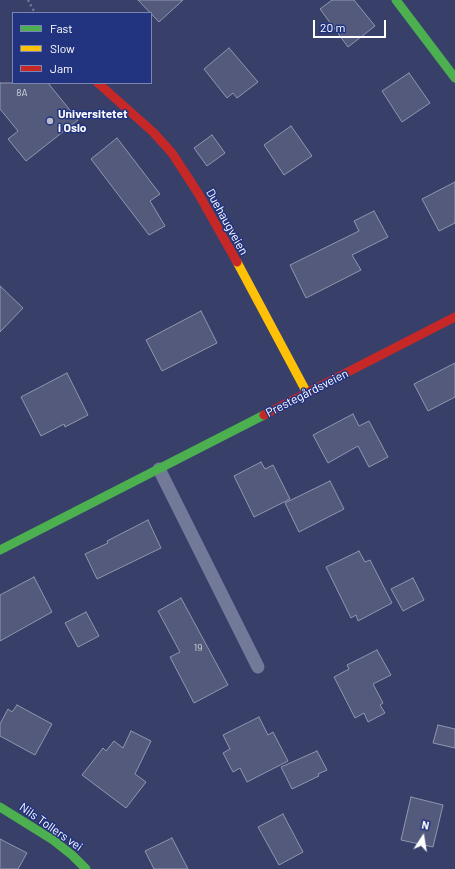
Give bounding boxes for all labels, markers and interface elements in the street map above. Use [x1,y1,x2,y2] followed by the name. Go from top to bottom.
[12,12,152,84] legend
[315,12,388,38] scale bar
[320,20,346,34] text: 20 m
[50,21,73,35] text: Fast
[50,41,75,55] text: Slow
[50,61,73,75] text: Jam
[16,87,28,99] house number: 8A
[58,107,127,135] place label: Universitetet i Oslo
[45,116,55,126] marker: Universitetet i Oslo
[203,186,251,258] street label: Duehaugveien
[263,366,351,420] street label: Prestegårdsveien
[194,642,202,654] house number: 19
[17,800,85,854] street label: Nils Tollers vei
[403,817,443,857] north arrow
[421,818,431,832] text: N

